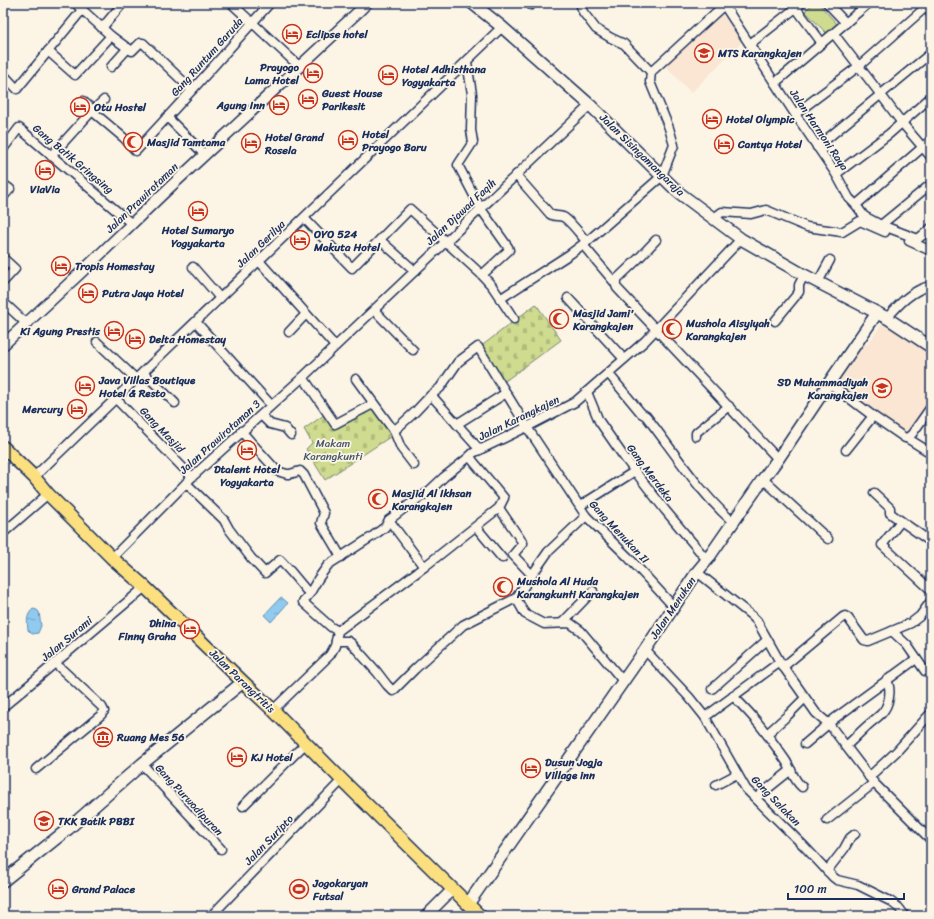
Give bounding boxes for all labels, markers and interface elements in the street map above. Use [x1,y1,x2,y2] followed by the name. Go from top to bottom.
[166,13,248,101] street label: Gang Runtum Garuda
[281,23,303,45] hotel icon: Eclipse hotel
[306,25,368,44] place label: Eclipse hotel
[693,42,715,64] school or university icon: MTS Karangkajen
[717,44,802,63] place label: MTS Karangkajen
[245,58,300,90] place label: Prayogo Lama Hotel
[401,60,486,92] place label: Hotel Adhisthana Yogyakarta
[302,62,324,84] hotel icon: Prayogo Lama Hotel
[377,64,399,86] hotel icon: Hotel Adhisthana Yogyakarta
[321,84,383,116] place label: Guest House Parikesit
[784,84,854,175] street label: Jalan Harmoni Raya
[297,88,319,110] hotel icon: Guest House Parikesit
[268,94,290,116] hotel icon: Agung Inn
[69,96,91,118] hotel icon: Otu Hostel
[216,96,265,115] place label: Agung Inn
[93,98,147,117] place label: Otu Hostel
[594,108,689,201] street label: Jalan Sisingamangaraja
[701,108,723,130] hotel icon: Hotel Olympic
[725,110,795,129] place label: Hotel Olympic
[28,119,118,199] street label: Gang Batik Gringsing
[361,125,428,157] place label: Hotel Prayogo Baru
[264,128,325,160] place label: Hotel Grand Rosela
[337,129,359,151] hotel icon: Hotel Prayogo Baru
[122,131,144,153] mosque icon: Masjid Tamtama
[240,132,262,154] hotel icon: Hotel Grand Rosela
[146,133,226,152] place label: Masjid Tamtama
[713,133,735,155] hotel icon: Cantya Hotel
[737,135,803,154] place label: Cantya Hotel
[100,158,183,239] street label: Jalan Prawirotaman
[34,159,56,181] hotel icon: ViaVia
[421,174,501,251] street label: Jalan Djawad Faqih
[30,180,61,199] place label: ViaVia
[187,200,209,222] hotel icon: Hotel Sumaryo Yogyakarta
[231,215,290,273] street label: Jalan Gerilya
[161,221,235,253] place label: Hotel Sumaryo Yogyakarta
[313,225,381,257] place label: OYO 524 Makuta Hotel
[289,229,311,251] hotel icon: OYO 524 Makuta Hotel
[50,255,72,277] hotel icon: Tropis Homestay
[75,257,155,276] place label: Tropis Homestay
[77,282,99,304] hotel icon: Putra Jaya Hotel
[102,284,184,303] place label: Putra Jaya Hotel
[572,304,634,336] place label: Masjid Jami' Karangkajen
[548,308,570,330] mosque icon: Masjid Jami' Karangkajen
[685,314,770,346] place label: Mushola Aisyiyah Karangkajen
[661,318,683,340] mosque icon: Mushola Aisyiyah Karangkajen
[103,320,125,342] hotel icon: Ki Agung Prestis
[19,322,101,341] place label: Ki Agung Prestis
[124,328,146,350] hotel icon: Delta Homestay
[149,330,226,349] place label: Delta Homestay
[98,371,196,403] place label: Java Villas Boutique Hotel & Resto
[776,373,868,405] place label: SD Muhammadiyah Karangkajen
[74,375,96,397] hotel icon: Java Villas Boutique Hotel & Resto
[871,377,893,399] school or university icon: SD Muhammadiyah Karangkajen
[474,390,563,446] street label: Jalan Karangkajen
[174,395,265,480] street label: Jalan Prawirotaman 3
[66,398,88,420] hotel icon: Mercury
[21,400,63,419] place label: Mercury
[135,402,190,459] street label: Gang Masjid
[304,434,363,466] park label: Makam Karangkunti
[236,439,258,461] hotel icon: Dtalent Hotel Yogyakarta
[622,440,679,507] street label: Gang Merdeka
[214,460,281,492] place label: Dtalent Hotel Yogyakarta
[391,484,472,516] place label: Masjid Al Ikhsan Karangkajen
[367,488,389,510] mosque icon: Masjid Al Ikhsan Karangkajen
[584,496,654,569] street label: Gang Menukan II
[516,572,639,604] place label: Mushola Al Huda Karangkunti Karangkajen
[644,573,701,644] street label: Jalan Menukan
[492,576,514,598] mosque icon: Mushola Al Huda Karangkunti Karangkajen
[36,611,98,667] street label: Jalan Surami
[117,614,176,646] place label: Dhina Finny Graha
[179,618,201,640] hotel icon: Dhina Finny Graha
[204,644,280,718] street label: Jalan Parangtritis
[92,726,114,748] museum icon: Ruang Mes 56
[116,728,185,747] place label: Ruang Mes 56
[226,746,248,768] hotel icon: KJ Hotel
[250,748,294,767] place label: KJ Hotel
[545,753,603,785] place label: Dusun Jogja Village inn
[520,757,542,779] hotel icon: Dusun Jogja Village inn
[150,759,228,841] street label: Gang Purwodipuran
[747,771,805,831] street label: Gang Salakan
[33,810,55,832] school or university icon: TKK Batik PBBI
[239,810,299,871] street label: Jalan Suripto
[58,812,136,831] place label: TKK Batik PBBI
[312,874,368,906] place label: Jogokaryan Futsal
[788,875,904,901] scale bar
[47,878,69,900] hotel icon: Grand Palace
[288,878,310,900] sports icon: Jogokaryan Futsal
[794,878,827,900] text: 100 m
[71,880,136,899] place label: Grand Palace

